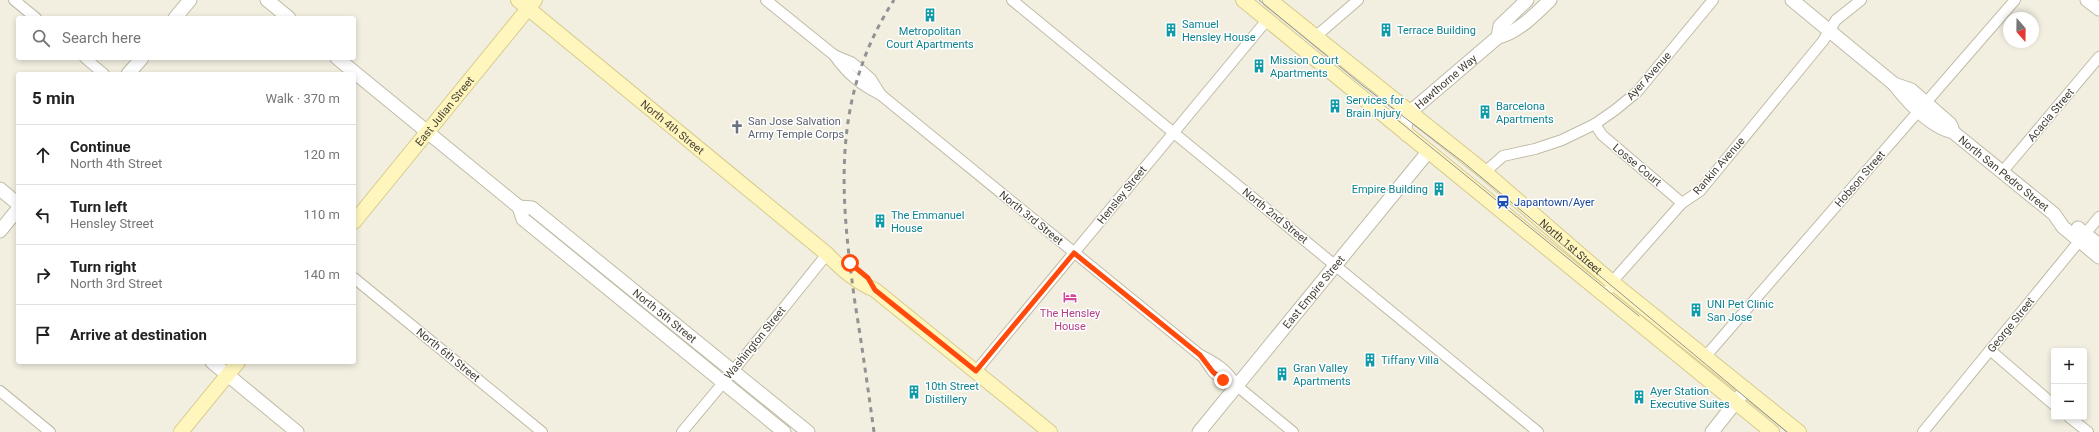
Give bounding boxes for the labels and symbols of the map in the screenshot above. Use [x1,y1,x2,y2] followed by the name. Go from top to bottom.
[922,7,938,23] building icon: Metropolitan Court Apartments
[2003,12,2039,48] north arrow
[1182,18,1256,44] place label: Samuel Hensley House
[1163,22,1179,38] building icon: Samuel Hensley House
[1378,22,1394,38] building icon: Terrace Building
[1397,24,1476,37] place label: Terrace Building
[886,25,974,51] place label: Metropolitan Court Apartments
[1624,49,1674,103] street label: Ayer Avenue
[1412,51,1480,112] street label: Hawthorne Way
[1270,54,1339,80] place label: Mission Court Apartments
[1251,58,1267,74] building icon: Mission Court Apartments
[412,74,477,148] street label: East Julian Street
[2025,86,2077,144] street label: Acacia Street
[1346,94,1404,120] place label: Services for Brain Injury
[638,97,707,157] street label: North 4th Street
[1327,98,1343,114] building icon: Services for Brain Injury
[1496,100,1554,126] place label: Barcelona Apartments
[1477,104,1493,120] building icon: Barcelona Apartments
[748,115,845,141] place label: San Jose Salvation Army Temple Corps
[729,119,745,135] church icon: San Jose Salvation Army Temple Corps
[1956,133,2052,214] street label: North San Pedro Street
[1691,134,1748,197] street label: Rankin Avenue
[1610,141,1664,189] street label: Losse Court
[1832,148,1888,210] street label: Hobson Street
[1095,163,1150,227] street label: Hensley Street
[1431,181,1447,197] building icon: Empire Building
[1352,183,1428,196] place label: Empire Building
[1240,186,1311,247] street label: North 2nd Street
[996,188,1066,248] street label: North 3rd Street
[1495,194,1511,210] station icon: Japantown/Ayer
[1514,196,1595,209] place label: Japantown/Ayer
[891,209,964,235] place label: The Emmanuel House
[872,213,888,229] building icon: The Emmanuel House
[1537,216,1605,277] street label: North 1st Street
[1280,252,1347,331] street label: East Empire Street
[841,254,859,272] route start
[630,286,700,346] street label: North 5th Street
[1062,289,1078,305] hotel icon: The Hensley House
[1985,295,2037,355] street label: George Street
[1707,298,1774,324] place label: UNI Pet Clinic San Jose
[1688,302,1704,318] building icon: UNI Pet Clinic San Jose
[722,304,789,382] street label: Washington Street
[1040,307,1101,333] place label: The Hensley House
[414,325,483,385] street label: North 6th Street
[1362,352,1378,368] building icon: Tiffany Villa
[1381,354,1439,367] place label: Tiffany Villa
[1293,362,1351,388] place label: Gran Valley Apartments
[1274,366,1290,382] building icon: Gran Valley Apartments
[1214,371,1232,389] route end
[925,380,979,406] place label: 10th Street Distillery
[906,384,922,400] building icon: 10th Street Distillery
[1650,385,1730,411] place label: Ayer Station Executive Suites
[1631,389,1647,405] building icon: Ayer Station Executive Suites

